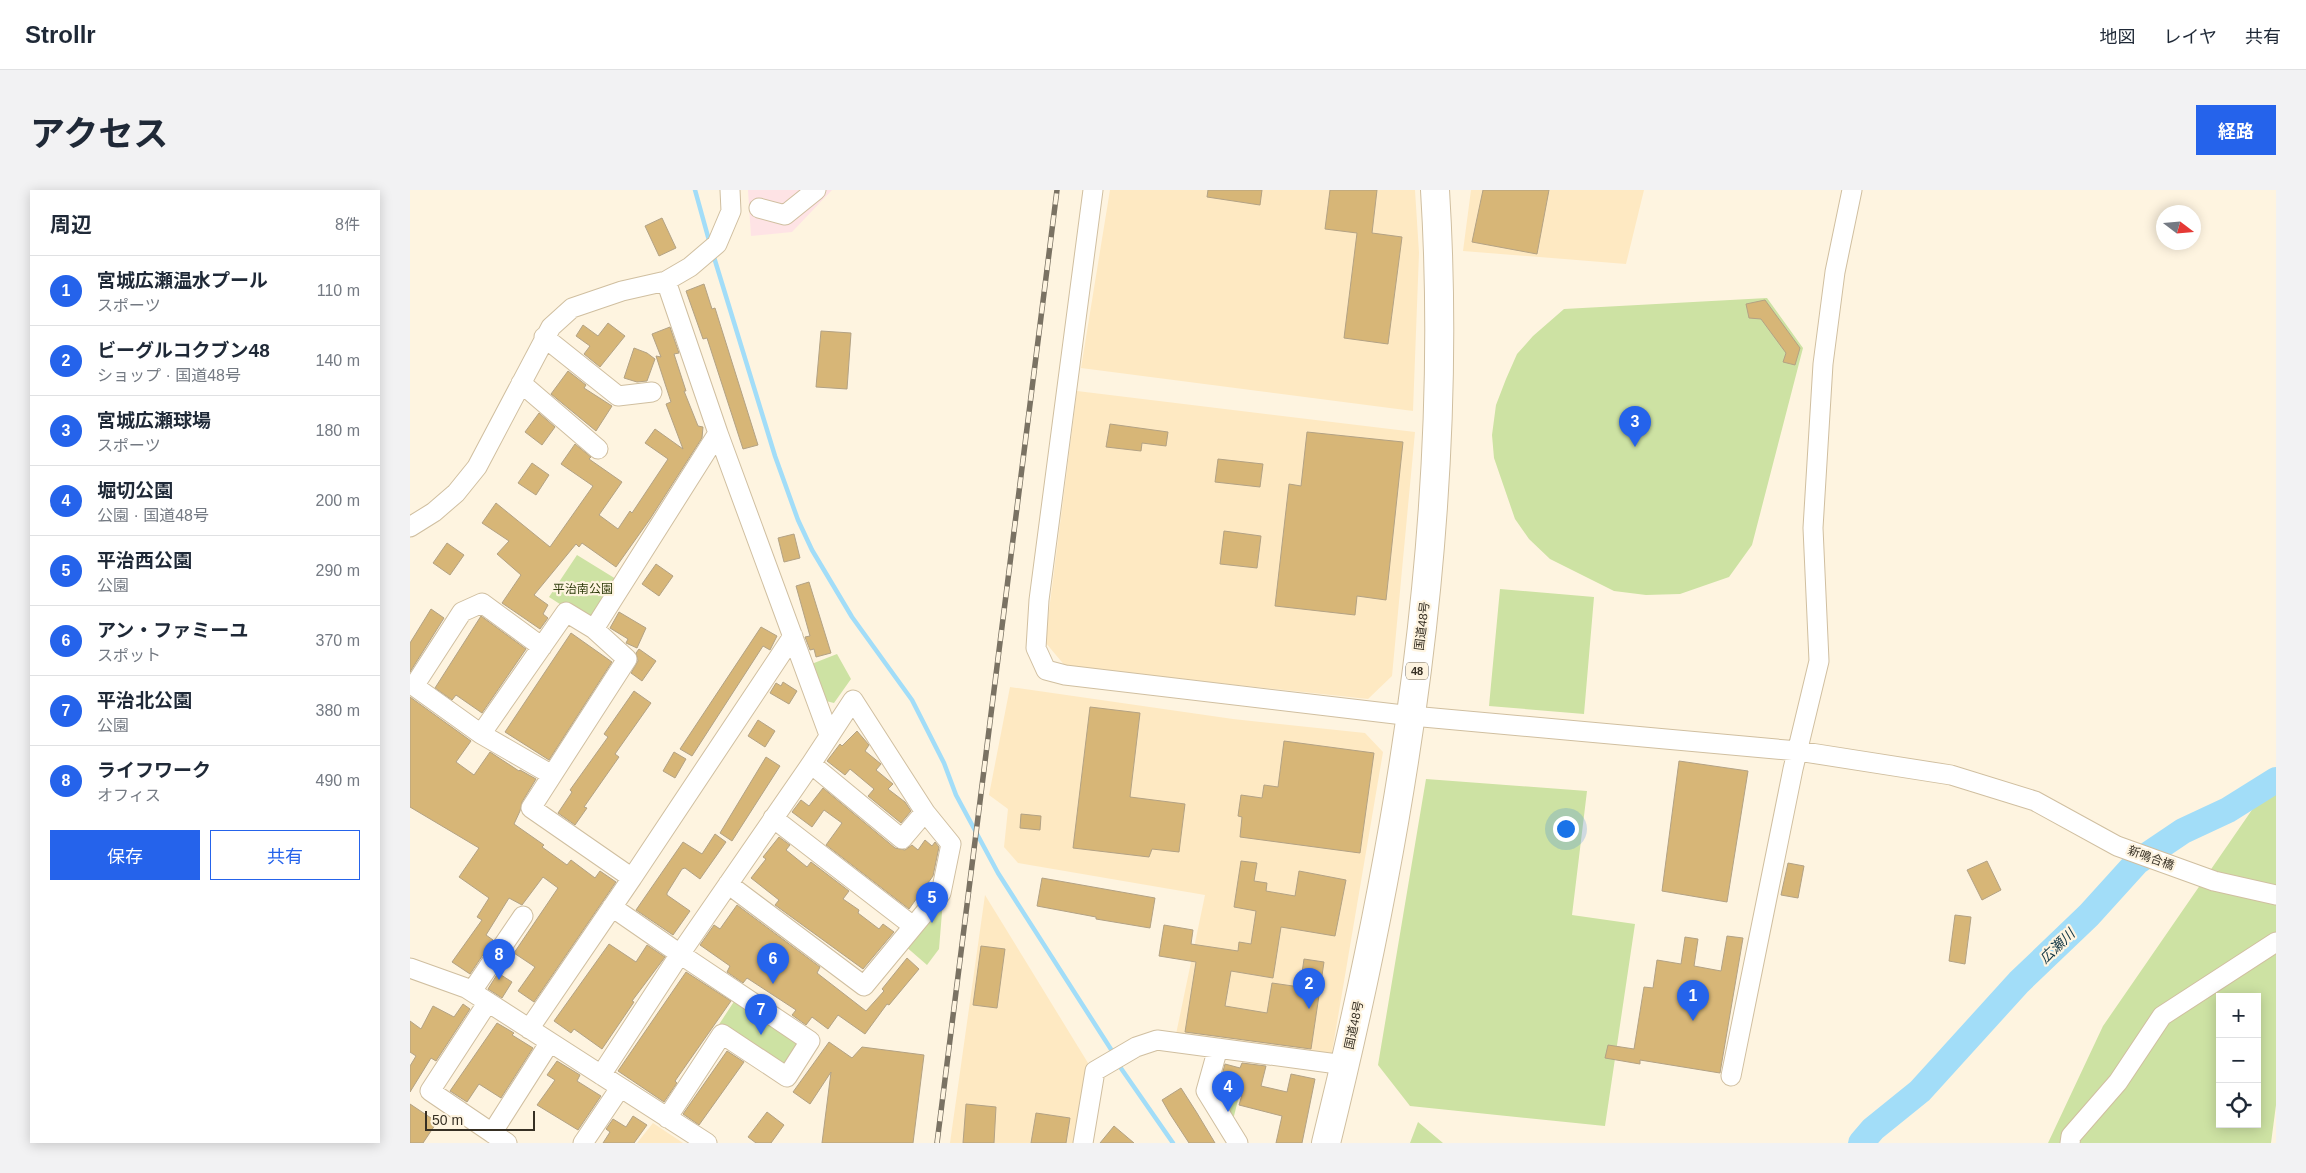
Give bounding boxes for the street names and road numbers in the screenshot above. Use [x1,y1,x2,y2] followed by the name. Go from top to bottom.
[1412,601,1432,651] street label: 国道48号
[1406,662,1428,680] road number: 48
[2126,843,2176,873] street label: 新鳴合橋
[1342,999,1366,1051] street label: 国道48号

